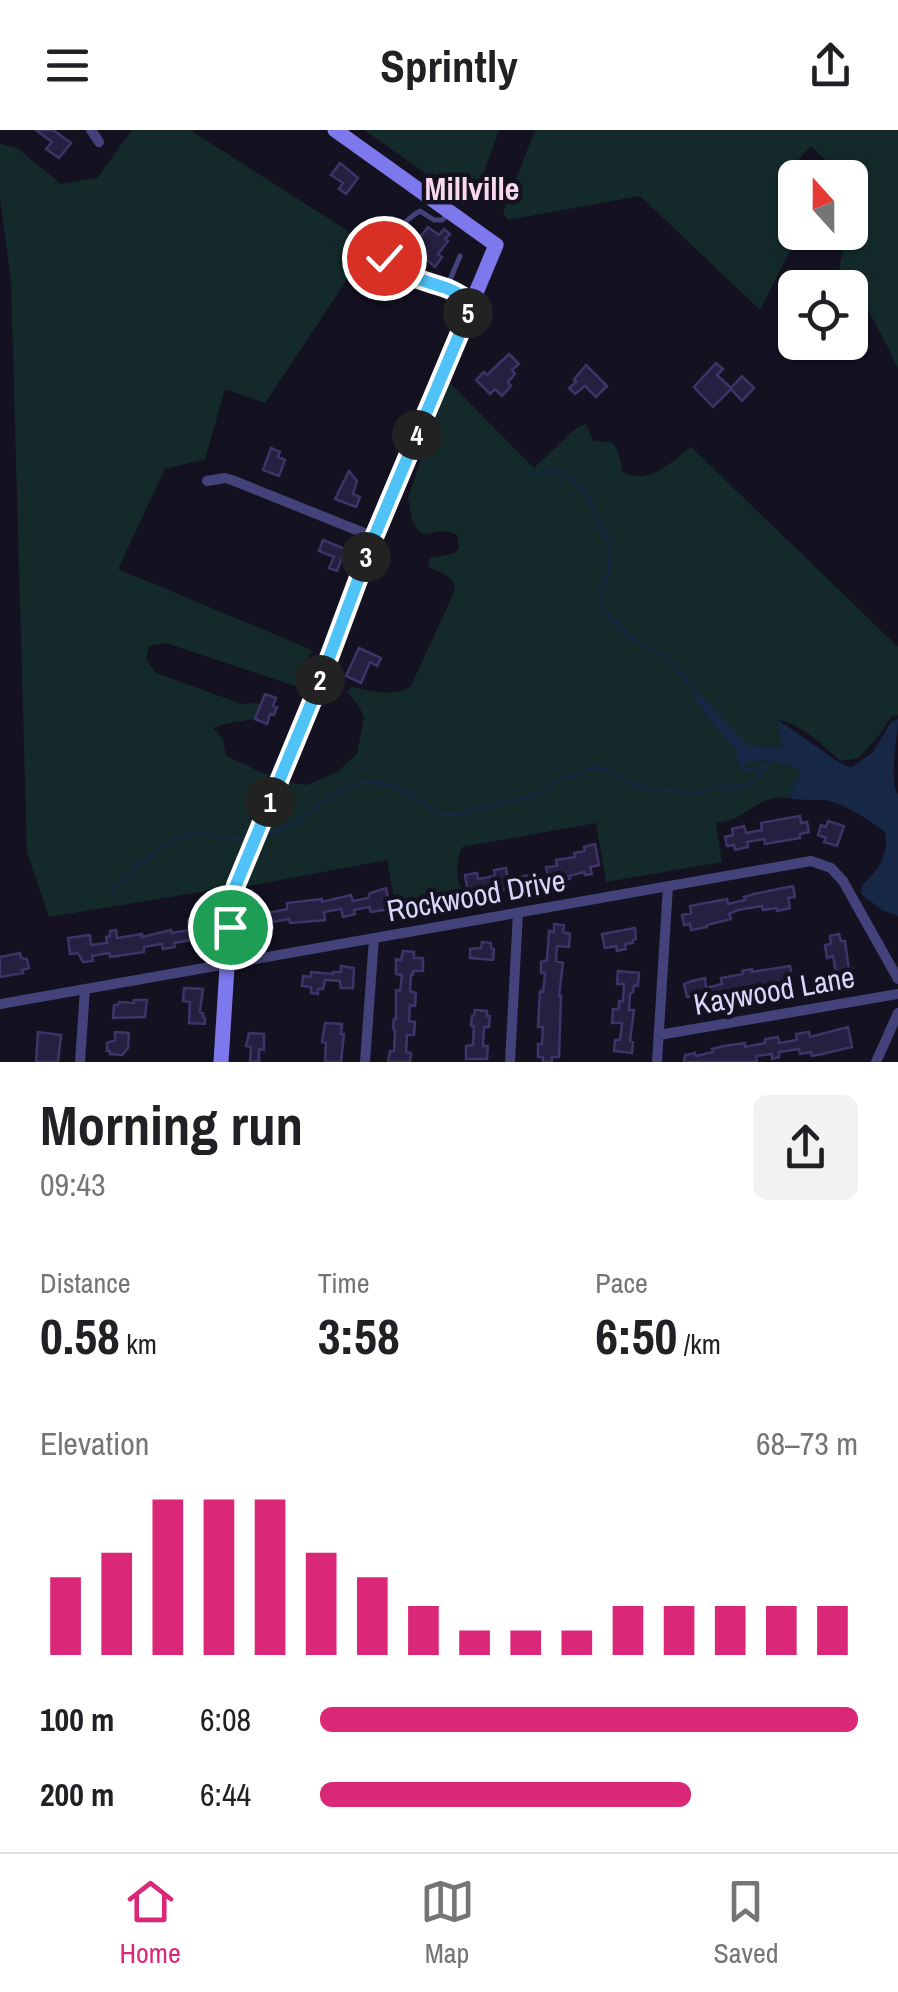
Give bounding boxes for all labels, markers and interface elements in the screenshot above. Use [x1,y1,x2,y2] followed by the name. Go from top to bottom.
[380,35,518,96] text: Sprintly
[40,38,95,93] icon: menu
[803,38,858,93] icon: share
[778,160,868,250] north arrow
[778,160,868,360] map controls
[425,167,519,210] district label: Millville
[342,216,427,301] pin
[357,231,412,286] icon: check
[778,270,868,360] button: locate
[443,288,493,338] pin: 5
[462,294,474,332] text: 5
[392,410,442,460] pin: 4
[411,416,423,454] text: 4
[341,532,391,582] pin: 3
[360,538,372,576] text: 3
[295,655,345,705] pin: 2
[314,661,326,699] text: 2
[245,777,295,827] pin: 1
[264,783,276,821] text: 1
[384,860,568,930] street label: Rockwood Drive
[188,885,273,970] pin
[203,900,258,955] icon: arrive
[690,956,858,1024] street label: Kaywood Lane
[40,1088,303,1162] text: Morning run
[753,1095,858,1200] button: share
[40,1163,106,1206] text: 09:43
[40,1264,131,1302] text: Distance
[318,1264,369,1302] text: Time
[595,1264,648,1302] text: Pace
[40,1302,120,1370] text: 0.58
[318,1302,400,1370] text: 3:58
[595,1302,677,1370] text: 6:50
[120,1325,157,1363] text: km
[677,1325,721,1363] text: /km
[40,1422,149,1465] text: Elevation
[756,1422,858,1465] text: 68–73 m
[40,1698,114,1741] text: 100 m
[200,1698,251,1741] text: 6:08
[40,1773,114,1816] text: 200 m
[200,1773,251,1816] text: 6:44
[119,1874,181,1972] tab: Home
[420,1874,475,1972] tab: Map
[713,1874,779,1972] tab: Saved

